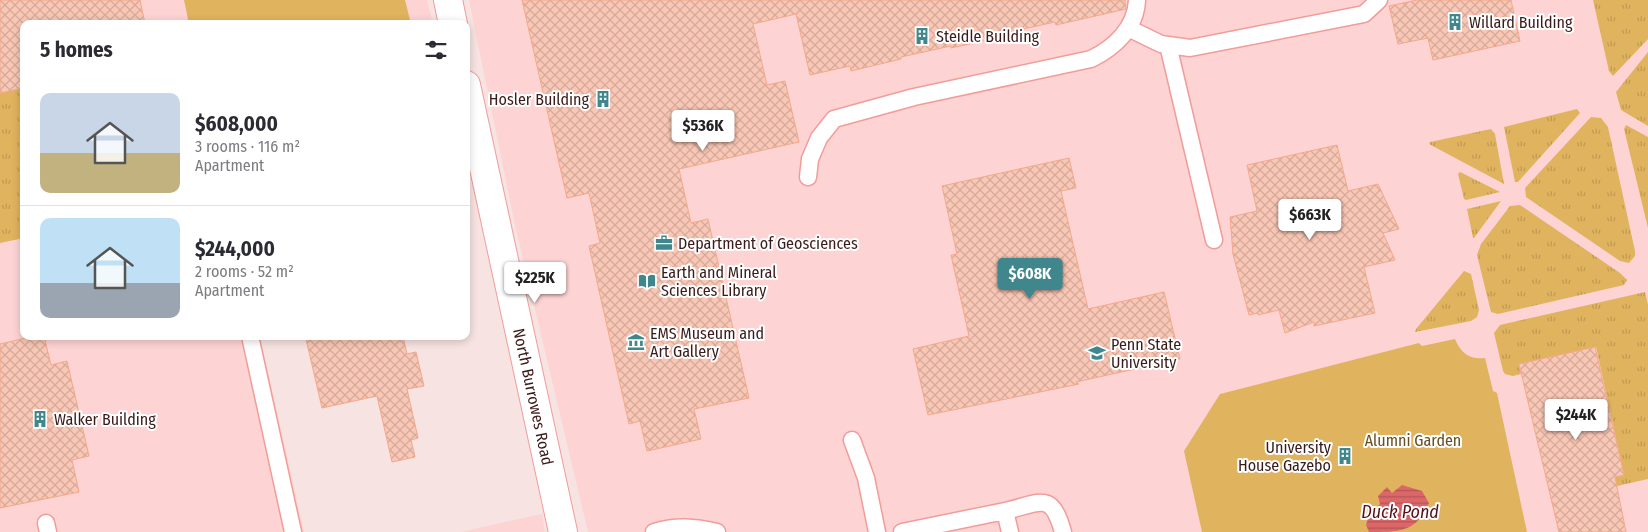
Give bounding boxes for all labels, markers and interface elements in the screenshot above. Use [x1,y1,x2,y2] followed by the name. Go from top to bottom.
[1445,12,1465,32] building icon: Willard Building
[1469,13,1573,32] place label: Willard Building
[912,26,932,46] building icon: Steidle Building
[936,27,1040,46] place label: Steidle Building
[422,36,450,64] icon: filters
[40,37,113,63] text: 5 homes
[593,89,613,109] building icon: Hosler Building
[489,90,589,109] place label: Hosler Building
[668,110,738,152] pin: $536K
[195,111,278,137] text: $608,000
[80,113,140,173] icon: home
[683,116,723,135] text: $536K
[195,137,300,156] text: 3 rooms · 116 m²
[195,156,264,175] text: Apartment
[1275,198,1345,241] pin: $663K
[1289,205,1331,224] text: $663K
[654,233,674,253] office icon: Department of Geosciences
[678,234,858,253] place label: Department of Geosciences
[195,236,275,262] text: $244,000
[80,238,140,298] icon: home
[995,258,1065,300] pin: $608K
[195,262,294,281] text: 2 rooms · 52 m²
[500,262,570,304] pin: $225K
[661,263,777,300] place label: Earth and Mineral Sciences Library
[1009,264,1051,283] text: $608K
[515,268,555,287] text: $225K
[637,271,657,291] library icon: Earth and Mineral Sciences Library
[195,281,264,300] text: Apartment
[650,324,764,361] place label: EMS Museum and Art Gallery
[510,326,558,467] street label: North Burrowes Road
[626,332,646,352] museum icon: EMS Museum and Art Gallery
[1111,335,1181,372] place label: Penn State University
[1087,343,1107,363] school or university icon: Penn State University
[1541,398,1611,441] pin: $244K
[1556,405,1596,424] text: $244K
[30,409,50,429] building icon: Walker Building
[54,410,156,429] place label: Walker Building
[1365,431,1461,450] park label: Alumni Garden
[1238,438,1332,475] place label: University House Gazebo
[1335,446,1355,466] building icon: University House Gazebo
[1361,501,1439,523] water label: Duck Pond

